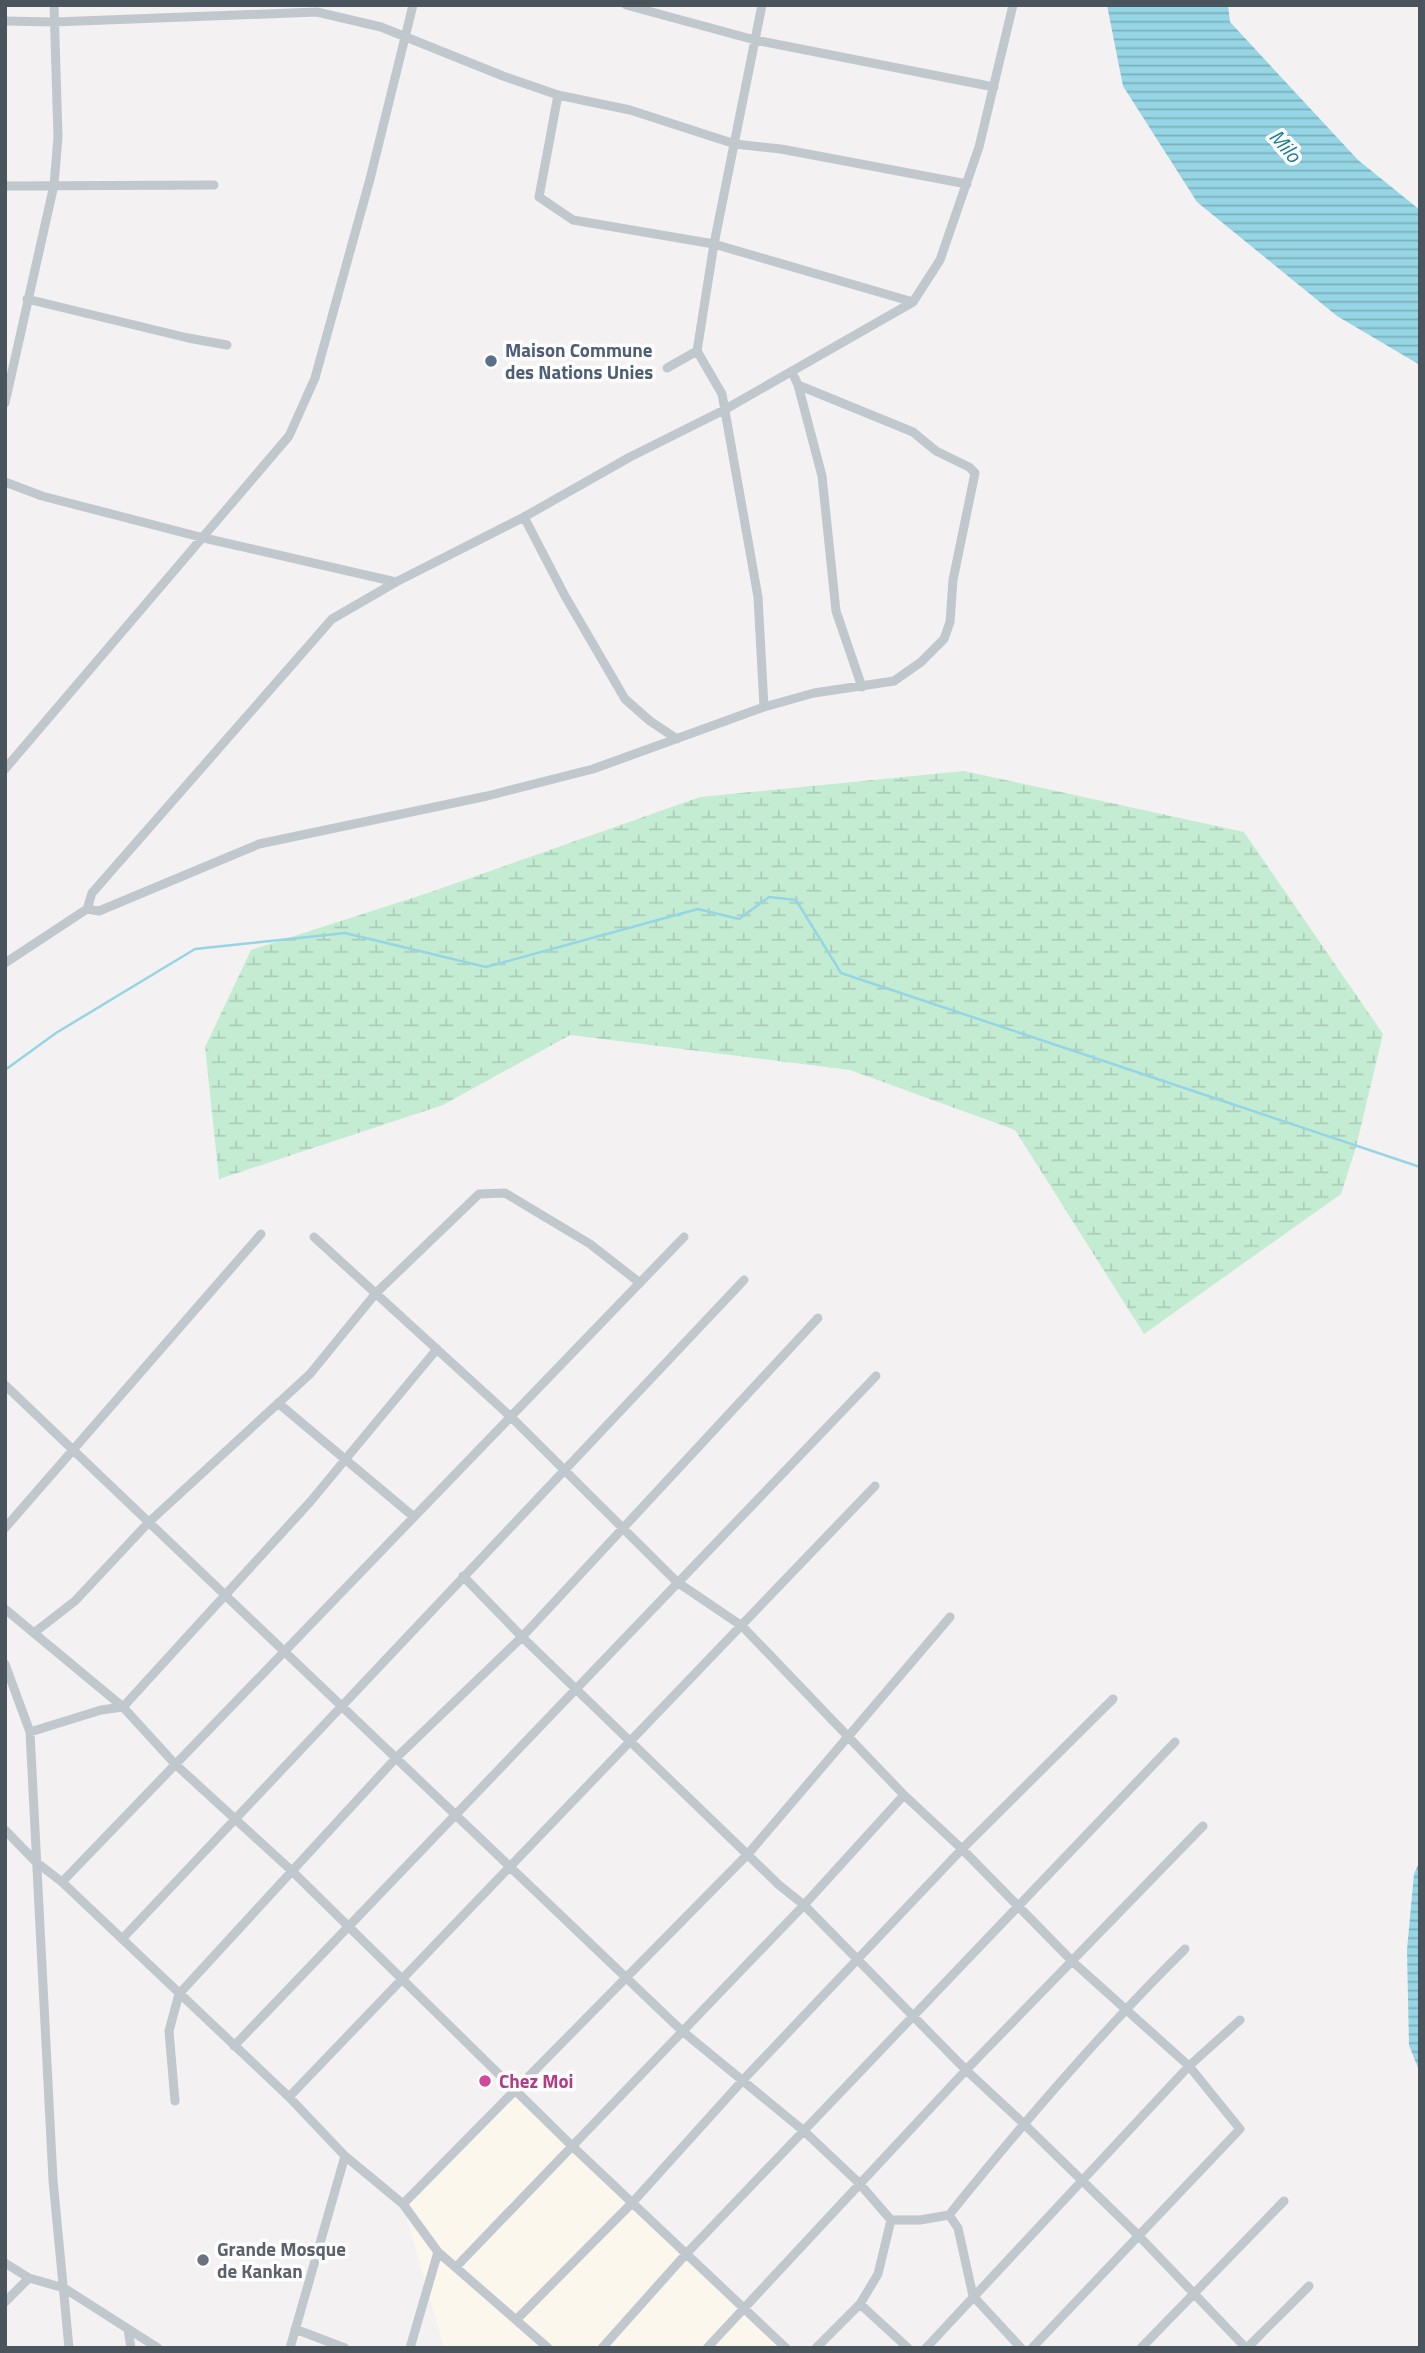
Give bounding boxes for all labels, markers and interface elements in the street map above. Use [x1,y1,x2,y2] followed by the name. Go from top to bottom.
[1262,121,1310,170] water label: Milo
[505,335,653,386] place label: Maison Commune des Nations Unies
[483,353,499,369] marker: Maison Commune des Nations Unies
[499,2066,574,2095] place label: Chez Moi
[477,2073,493,2089] marker: Chez Moi
[217,2234,346,2285] place label: Grande Mosque de Kankan
[195,2252,211,2268] marker: Grande Mosque de Kankan

